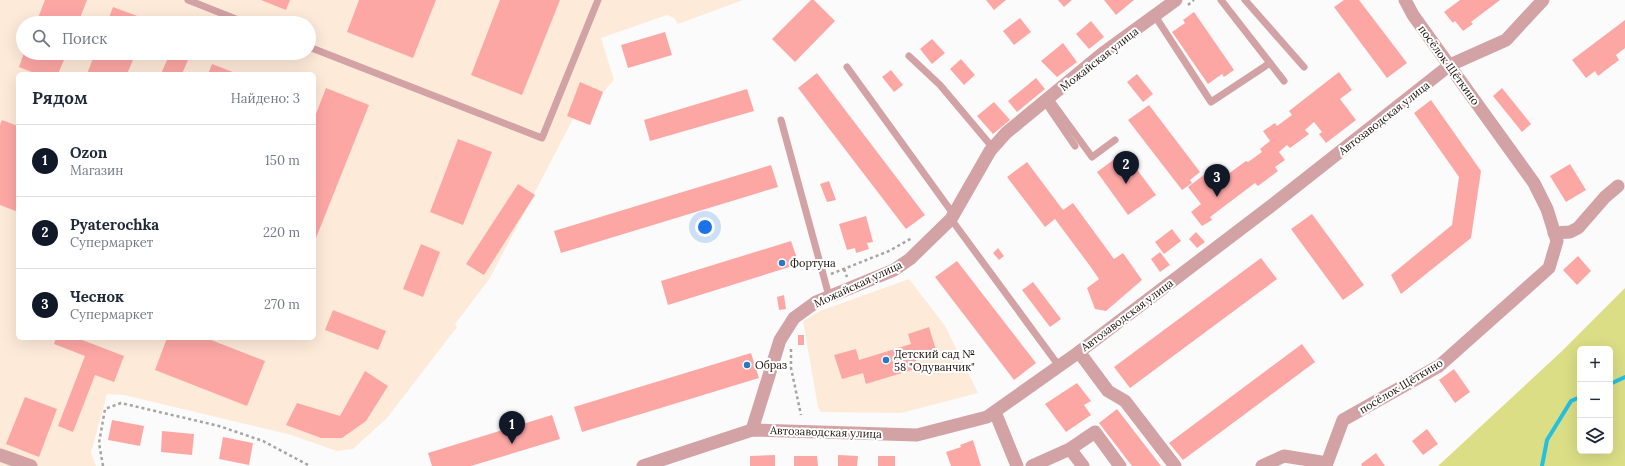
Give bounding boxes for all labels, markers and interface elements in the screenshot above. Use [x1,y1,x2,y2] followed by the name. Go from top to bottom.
[16,16,316,60] search box
[1415,22,1483,108] street label: посёлок Щёткино
[1057,24,1141,94] street label: Можайская улица
[30,27,52,49] icon: search
[62,29,107,48] text: Поиск
[1335,78,1433,159] street label: Автозаводская улица
[32,87,88,109] text: Рядом
[231,90,300,107] text: Найдено: 3
[70,143,107,162] text: Ozon
[1113,151,1139,184] pin: 2
[42,152,48,169] text: 1
[265,152,300,169] text: 150 m
[70,162,123,179] text: Магазин
[1204,164,1230,197] pin: 3
[70,215,159,234] text: Pyaterochka
[695,217,715,237] your location
[42,224,48,241] text: 2
[263,224,300,241] text: 220 m
[70,234,153,251] text: Супермаркет
[790,256,836,270] place label: Фортуна
[812,257,905,311] street label: Можайская улица
[777,258,787,268] marker: Фортуна
[1077,276,1176,355] street label: Автозаводская улица
[70,287,124,306] text: Чеснок
[41,296,49,313] text: 3
[264,296,300,313] text: 270 m
[70,306,153,323] text: Супермаркет
[1577,346,1613,454] map controls
[1577,346,1613,382] button: +
[894,347,975,374] place label: Детский сад № 58 "Одуванчик"
[881,355,891,365] marker: Детский сад № 58 "Одуванчик"
[1357,355,1445,417] street label: посёлок Щёткино
[755,358,787,372] place label: Образ
[742,360,752,370] marker: Образ
[1577,382,1613,418] button: −
[499,411,525,444] pin: 1
[1577,418,1613,454] button: layers
[769,423,882,441] street label: Автозаводская улица

